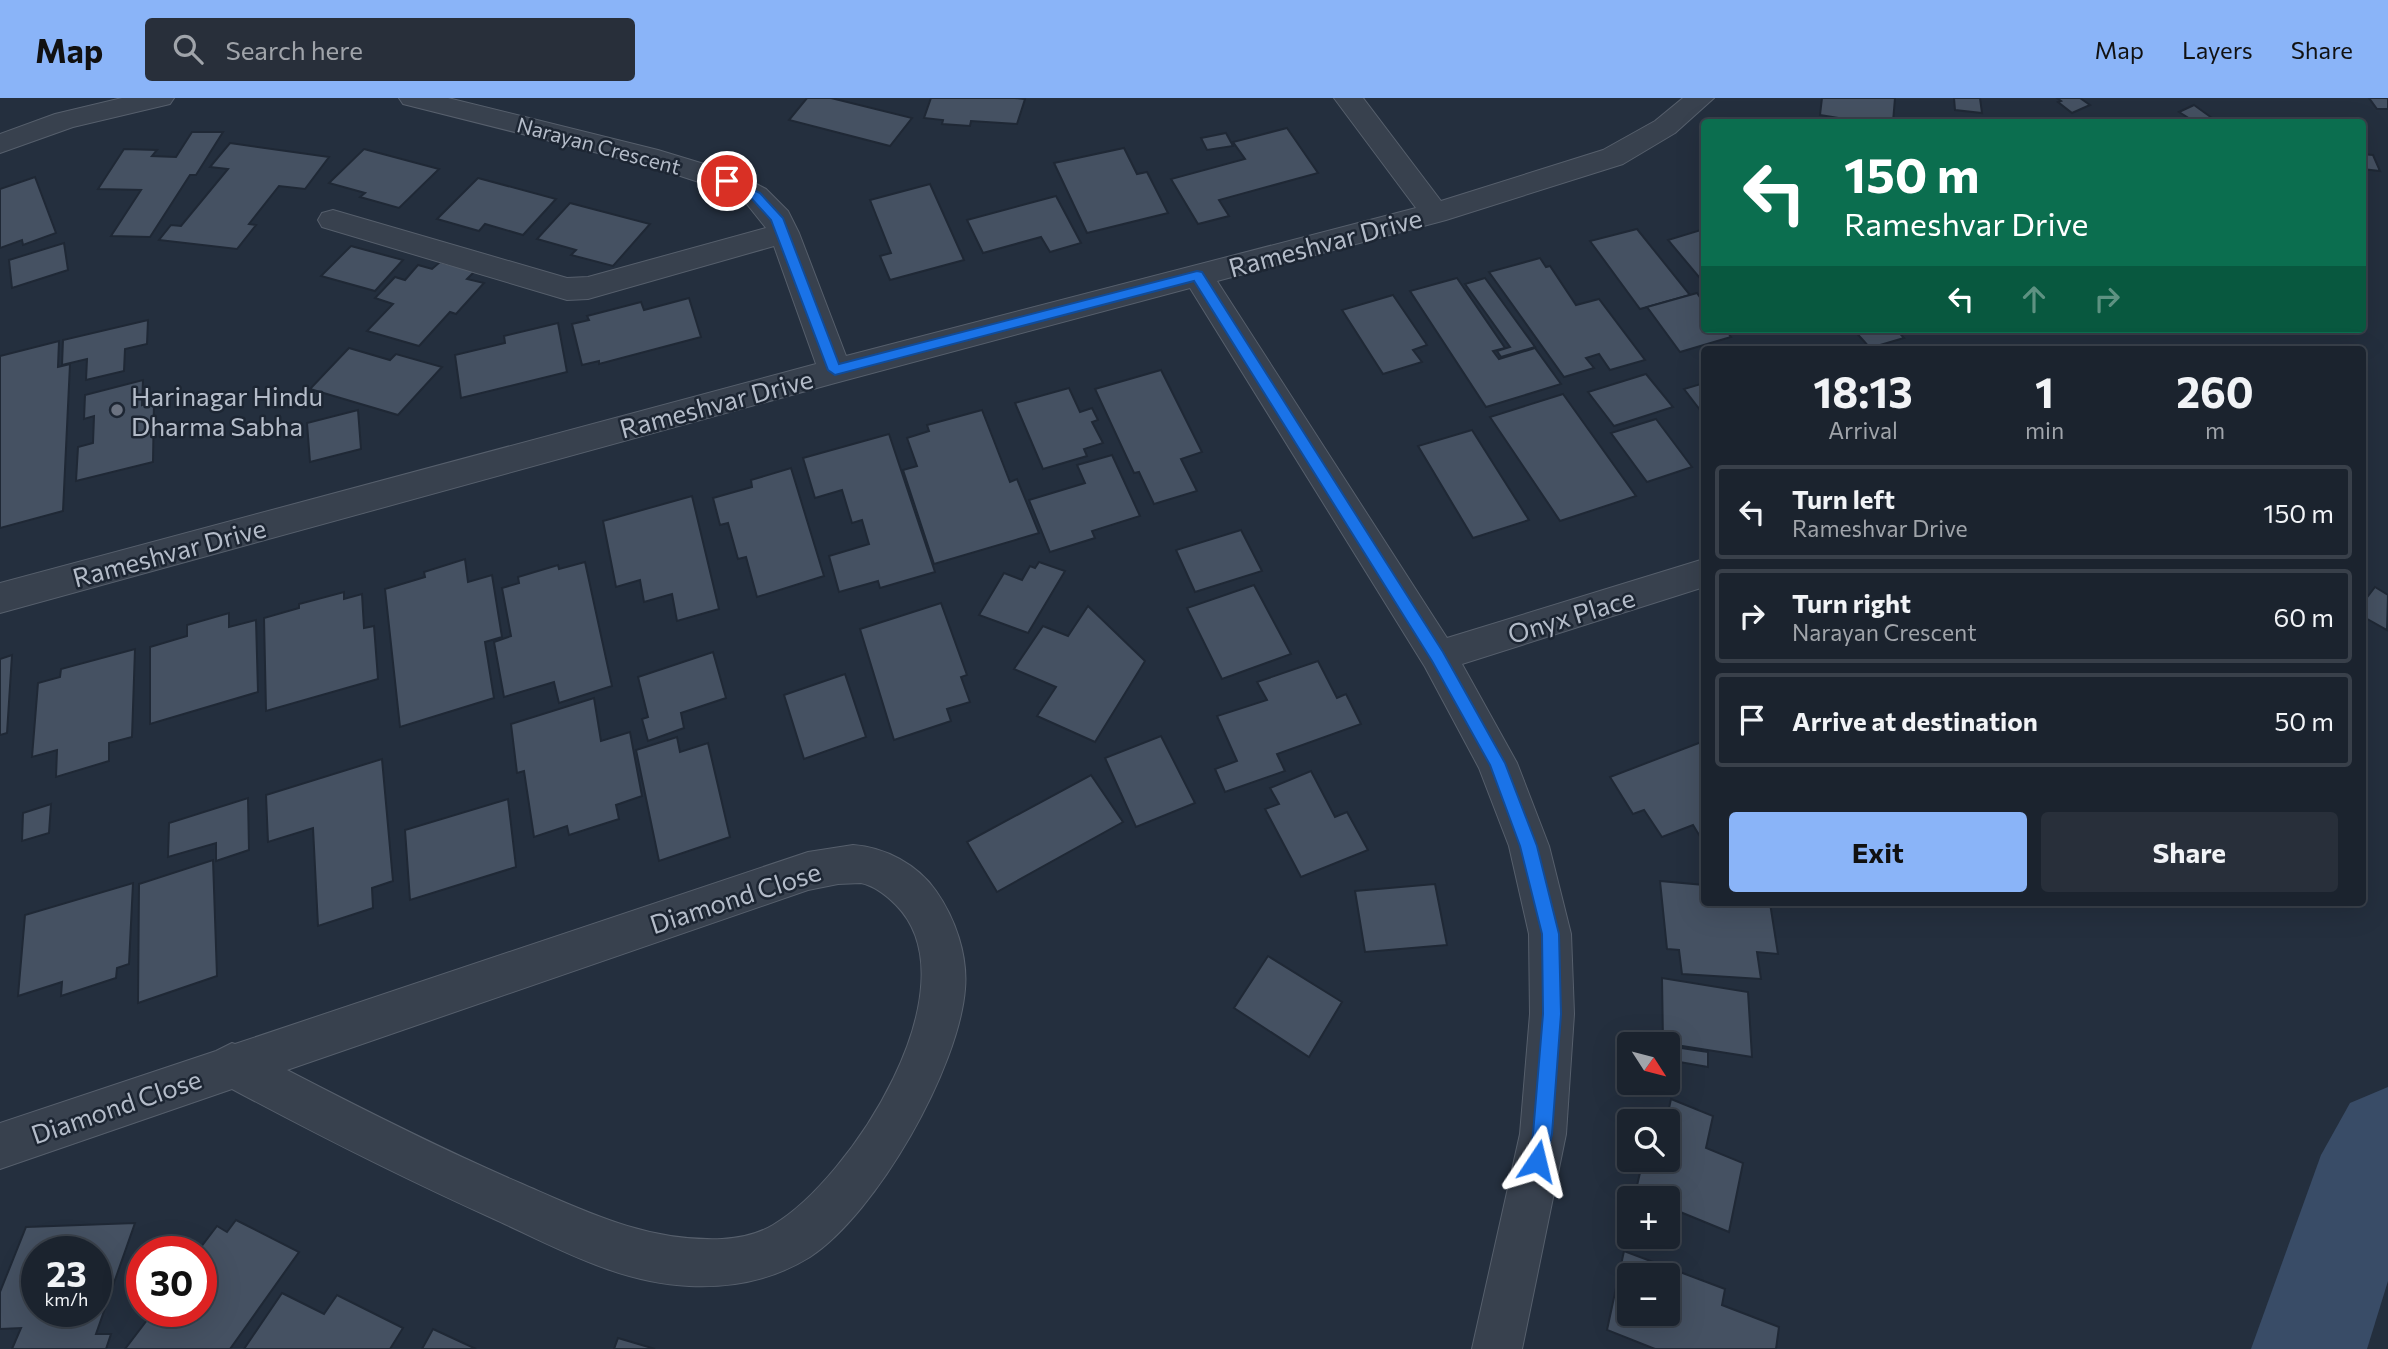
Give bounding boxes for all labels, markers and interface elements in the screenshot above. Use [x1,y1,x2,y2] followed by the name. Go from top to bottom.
[145,18,635,81] search box
[35,29,103,70] text: Map
[169,30,207,68] icon: search
[225,34,363,65] text: Search here
[2095,35,2144,64] text: Map
[2182,35,2253,64] text: Layers
[2291,35,2353,64] text: Share
[514,111,684,179] street label: Narayan Crescent
[1844,143,1979,203] text: 150 m
[1729,147,1820,238] icon: left
[697,151,757,211] pin
[708,162,746,200] icon: arrive
[1225,201,1425,283] street label: Rameshvar Drive
[1844,203,2088,243] text: Rameshvar Drive
[1942,280,1980,318] icon: left
[2015,280,2053,318] icon: ahead
[2088,280,2126,318] icon: right
[616,362,816,444] street label: Rameshvar Drive
[1813,365,1913,417] text: 18:13
[2035,365,2054,417] text: 1
[2176,365,2254,417] text: 260
[131,380,323,441] place label: Harinagar Hindu Dharma Sabha
[109,402,125,418] marker: Harinagar Hindu Dharma Sabha
[1828,416,1898,444] text: Arrival
[2025,416,2064,444] text: min
[2205,416,2225,444] text: m
[1792,483,1895,514] text: Turn left
[1733,493,1771,531] icon: left
[2263,497,2334,528] text: 150 m
[69,511,269,593] street label: Rameshvar Drive
[1792,514,1968,542] text: Rameshvar Drive
[1504,581,1638,649] street label: Onyx Place
[1792,587,1911,618] text: Turn right
[1733,597,1771,635] icon: right
[2274,601,2334,632] text: 60 m
[1792,618,1977,646] text: Narayan Crescent
[1733,701,1771,739] icon: arrive
[1792,705,2038,736] text: Arrive at destination
[2274,705,2334,736] text: 50 m
[1729,812,2027,892] button: Exit
[2041,812,2338,892] button: Share
[646,855,824,939] street label: Diamond Close
[1617,1032,1680,1096] north arrow
[1617,1032,1680,1326] map controls
[27,1062,205,1150] street label: Diamond Close
[1617,1109,1680,1172] button: search
[1500,1124,1574,1198] position arrow
[1617,1186,1680,1249] button: +
[126,1236,217,1327] speed limit sign: 30
[46,1251,87,1294] text: 23
[1617,1263,1680,1326] button: −
[45,1288,88,1310] text: km/h

